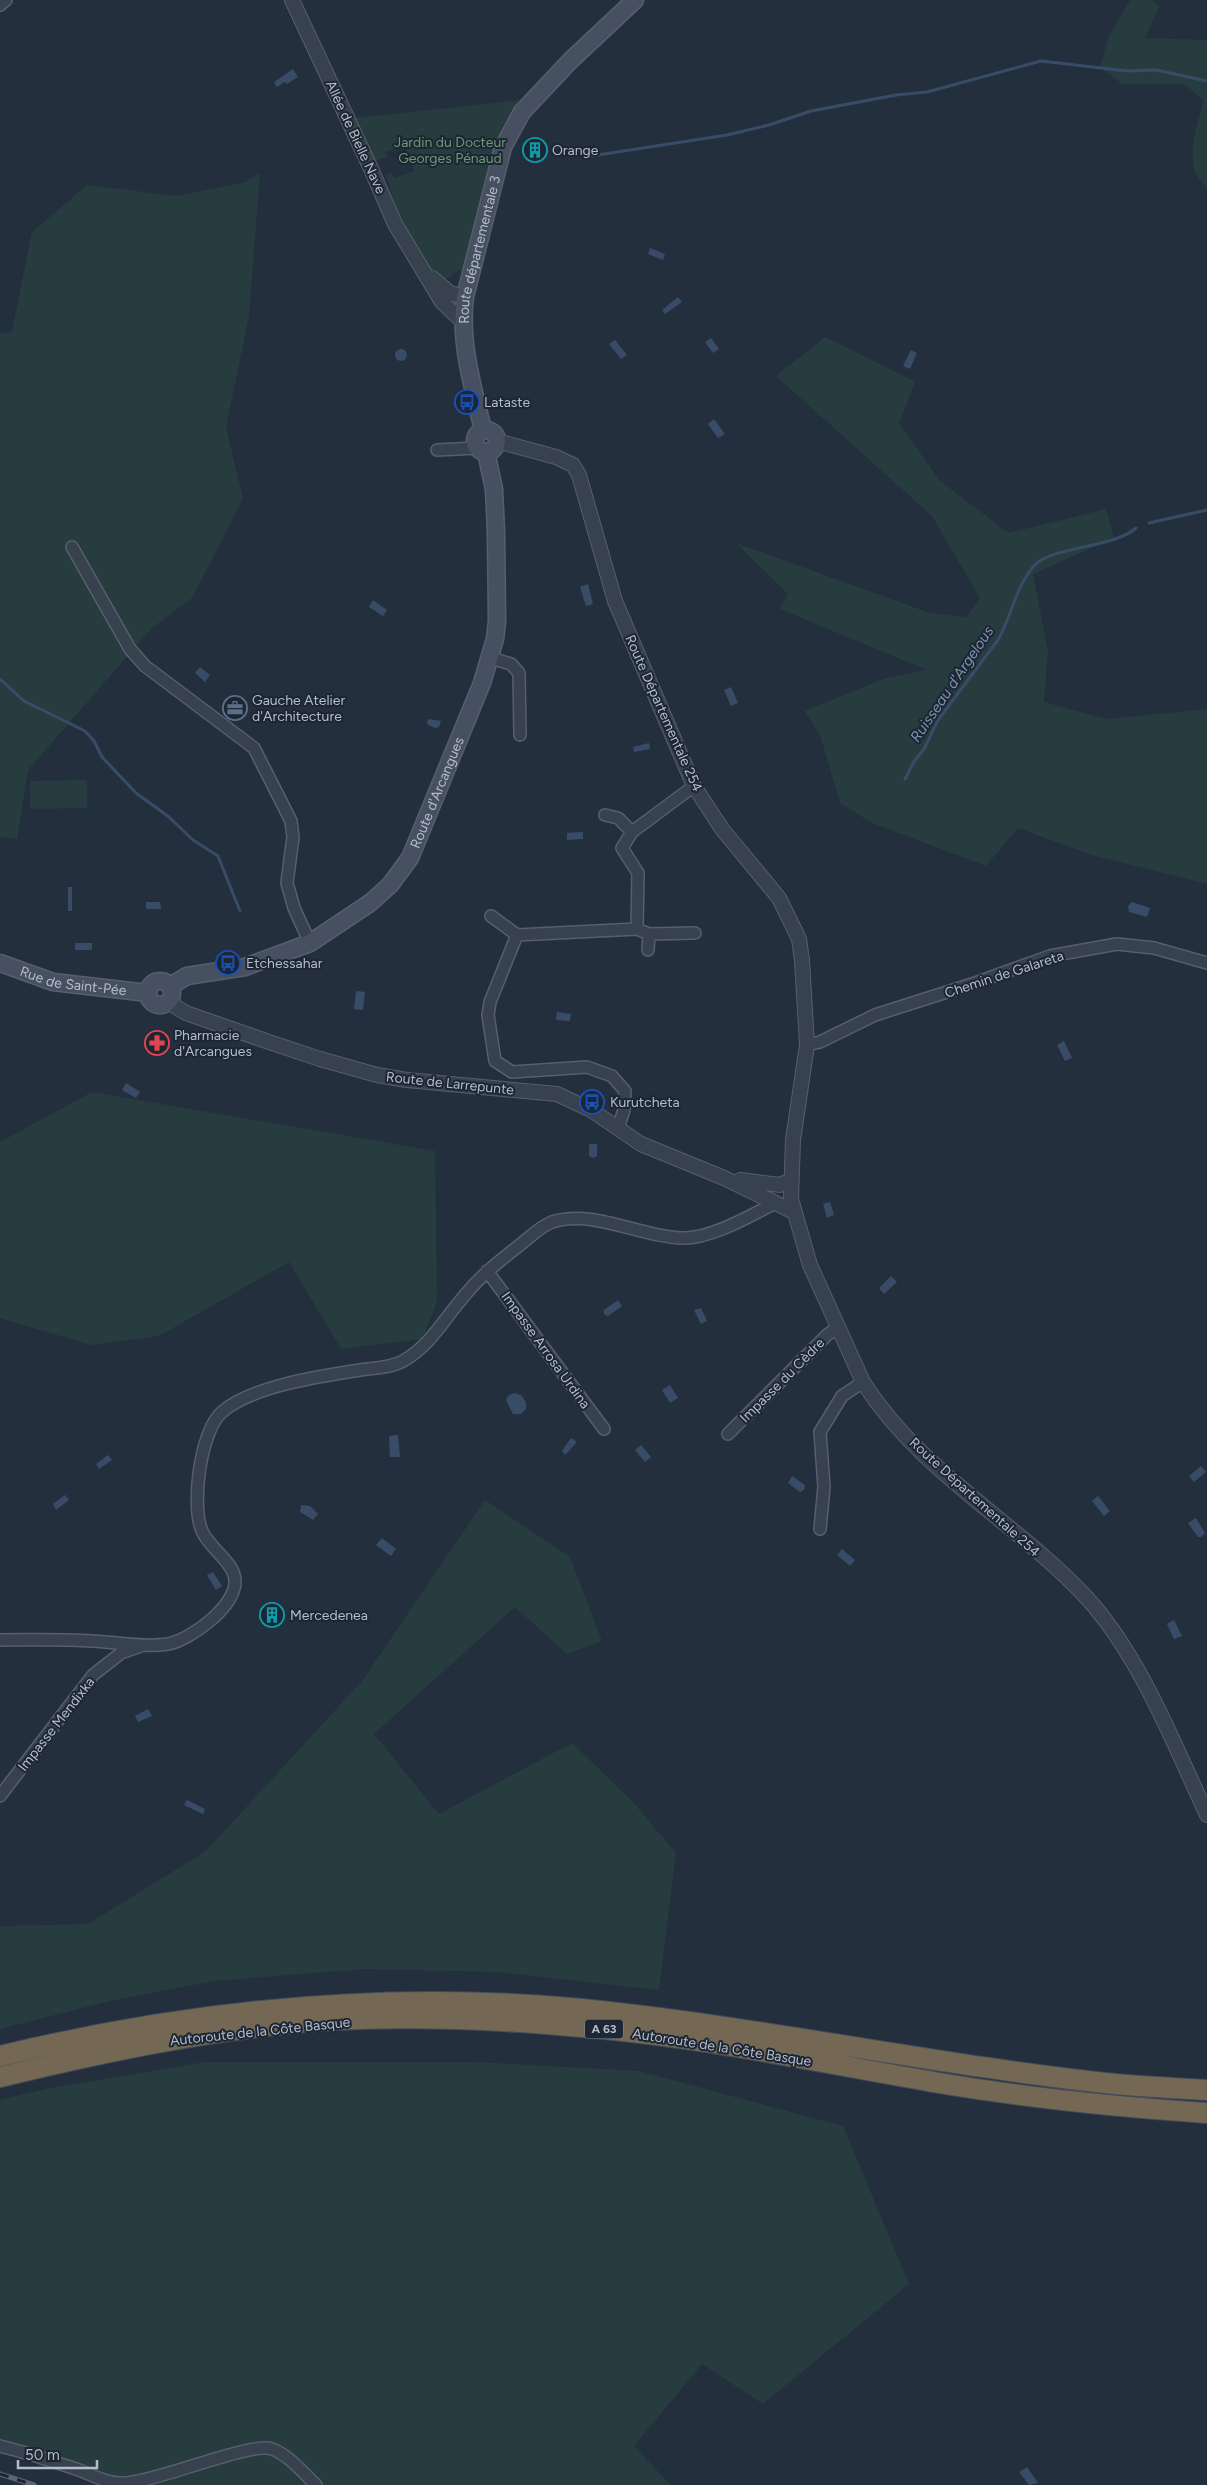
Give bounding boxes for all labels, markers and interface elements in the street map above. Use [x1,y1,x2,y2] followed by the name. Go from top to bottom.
[322,78,389,197] street label: Allée de Bielle Nave
[394,134,506,167] park label: Jardin du Docteur Georges Pénaud
[522,137,548,163] building icon: Orange
[552,142,599,159] place label: Orange
[456,174,504,324] street label: Route départementale 3
[454,389,480,415] bus stop icon: Lataste
[484,394,531,411] place label: Lataste
[907,623,997,745] water label: Ruisseau d'Argelous
[621,632,706,795] street label: Route Départementale 254
[252,692,345,725] place label: Gauche Atelier d'Architecture
[222,695,248,721] office icon: Gauche Atelier d'Architecture
[407,735,468,851] street label: Route d'Arcangues
[943,947,1066,1002] street label: Chemin de Galareta
[215,950,241,976] bus stop icon: Etchessahar
[246,955,323,972] place label: Etchessahar
[18,963,128,999] street label: Rue de Saint-Pée
[174,1027,252,1060] place label: Pharmacie d'Arcangues
[144,1030,170,1056] pharmacy icon: Pharmacie d'Arcangues
[385,1068,515,1099] street label: Route de Larrepunte
[579,1089,605,1115] bus stop icon: Kurutcheta
[610,1094,680,1111] place label: Kurutcheta
[497,1288,594,1412] street label: Impasse Arrosa Urdina
[736,1334,829,1426] street label: Impasse du Cèdre
[906,1434,1044,1561] street label: Route Départementale 254
[259,1602,285,1628] building icon: Mercedenea
[290,1607,368,1624] place label: Mercedenea
[14,1674,98,1775] street label: Impasse Mendixka
[169,2014,351,2049] street label: Autoroute de la Côte Basque
[585,2020,623,2038] road number: A 63
[631,2025,813,2070] street label: Autoroute de la Côte Basque
[18,2438,96,2470] scale bar
[25,2446,60,2464] text: 50 m

